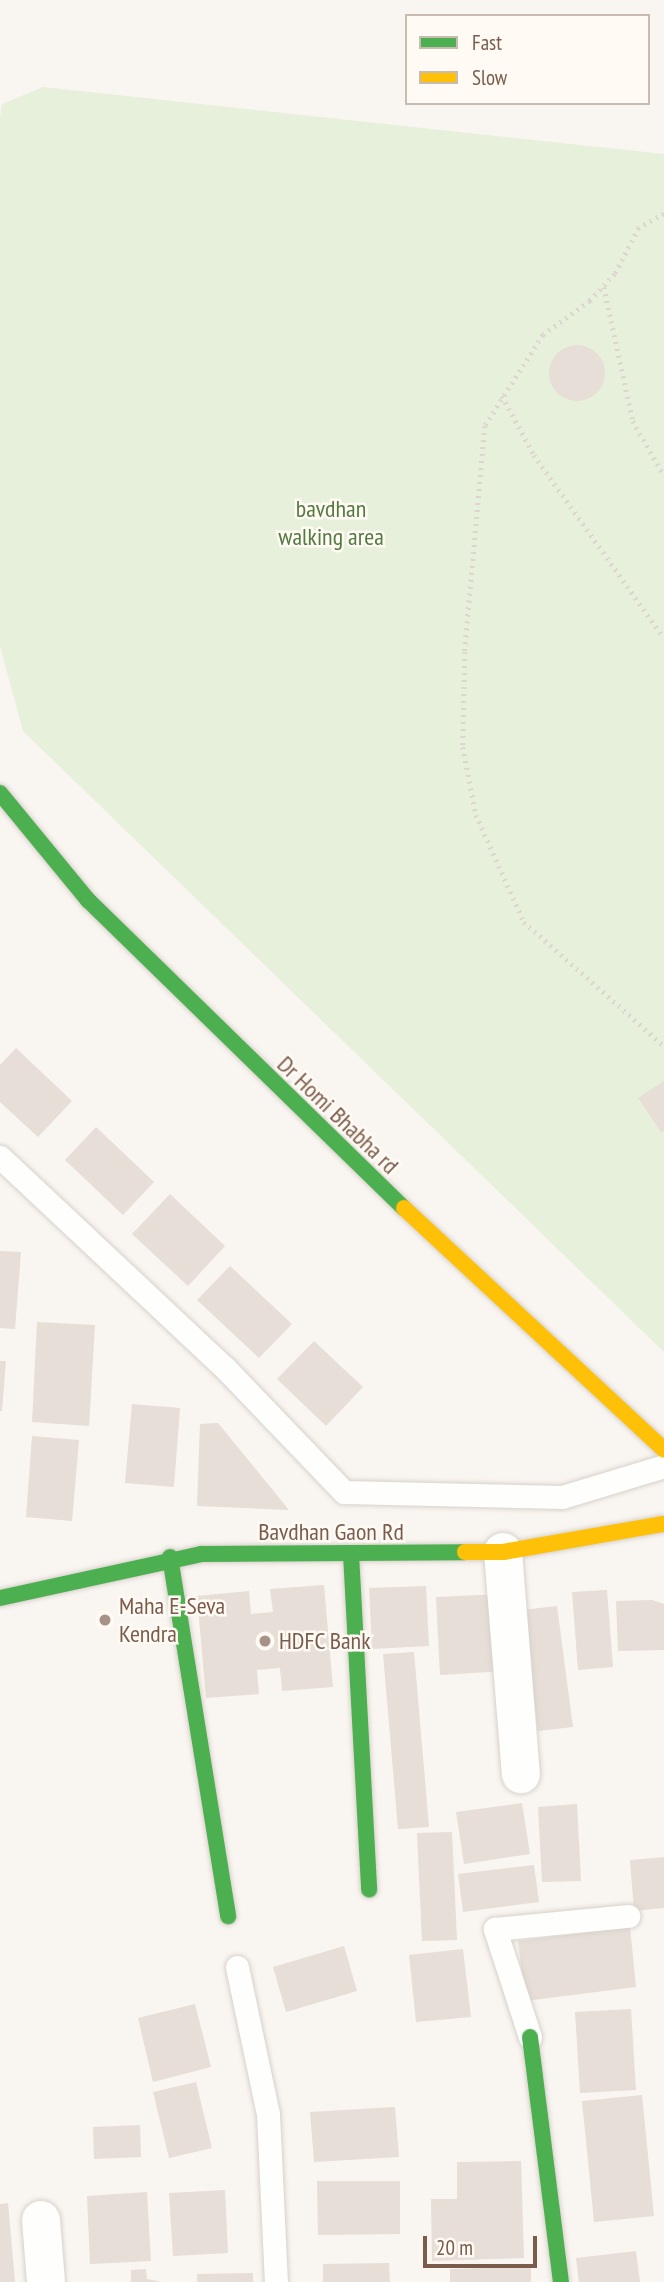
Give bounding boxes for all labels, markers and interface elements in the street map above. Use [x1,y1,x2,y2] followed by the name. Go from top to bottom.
[405,14,650,105] legend
[472,29,502,56] text: Fast
[472,64,507,91] text: Slow
[278,495,384,551] park label: bavdhan walking area
[271,1050,405,1180] street label: Dr Homi Bhabha rd
[258,1518,404,1546] street label: Bavdhan Gaon Rd
[119,1592,225,1648] place label: Maha E-Seva Kendra
[97,1612,113,1628] marker: Maha E-Seva Kendra
[279,1627,371,1655] place label: HDFC Bank
[257,1633,273,1649] marker: HDFC Bank
[426,2222,540,2266] scale bar
[436,2234,473,2261] text: 20 m

